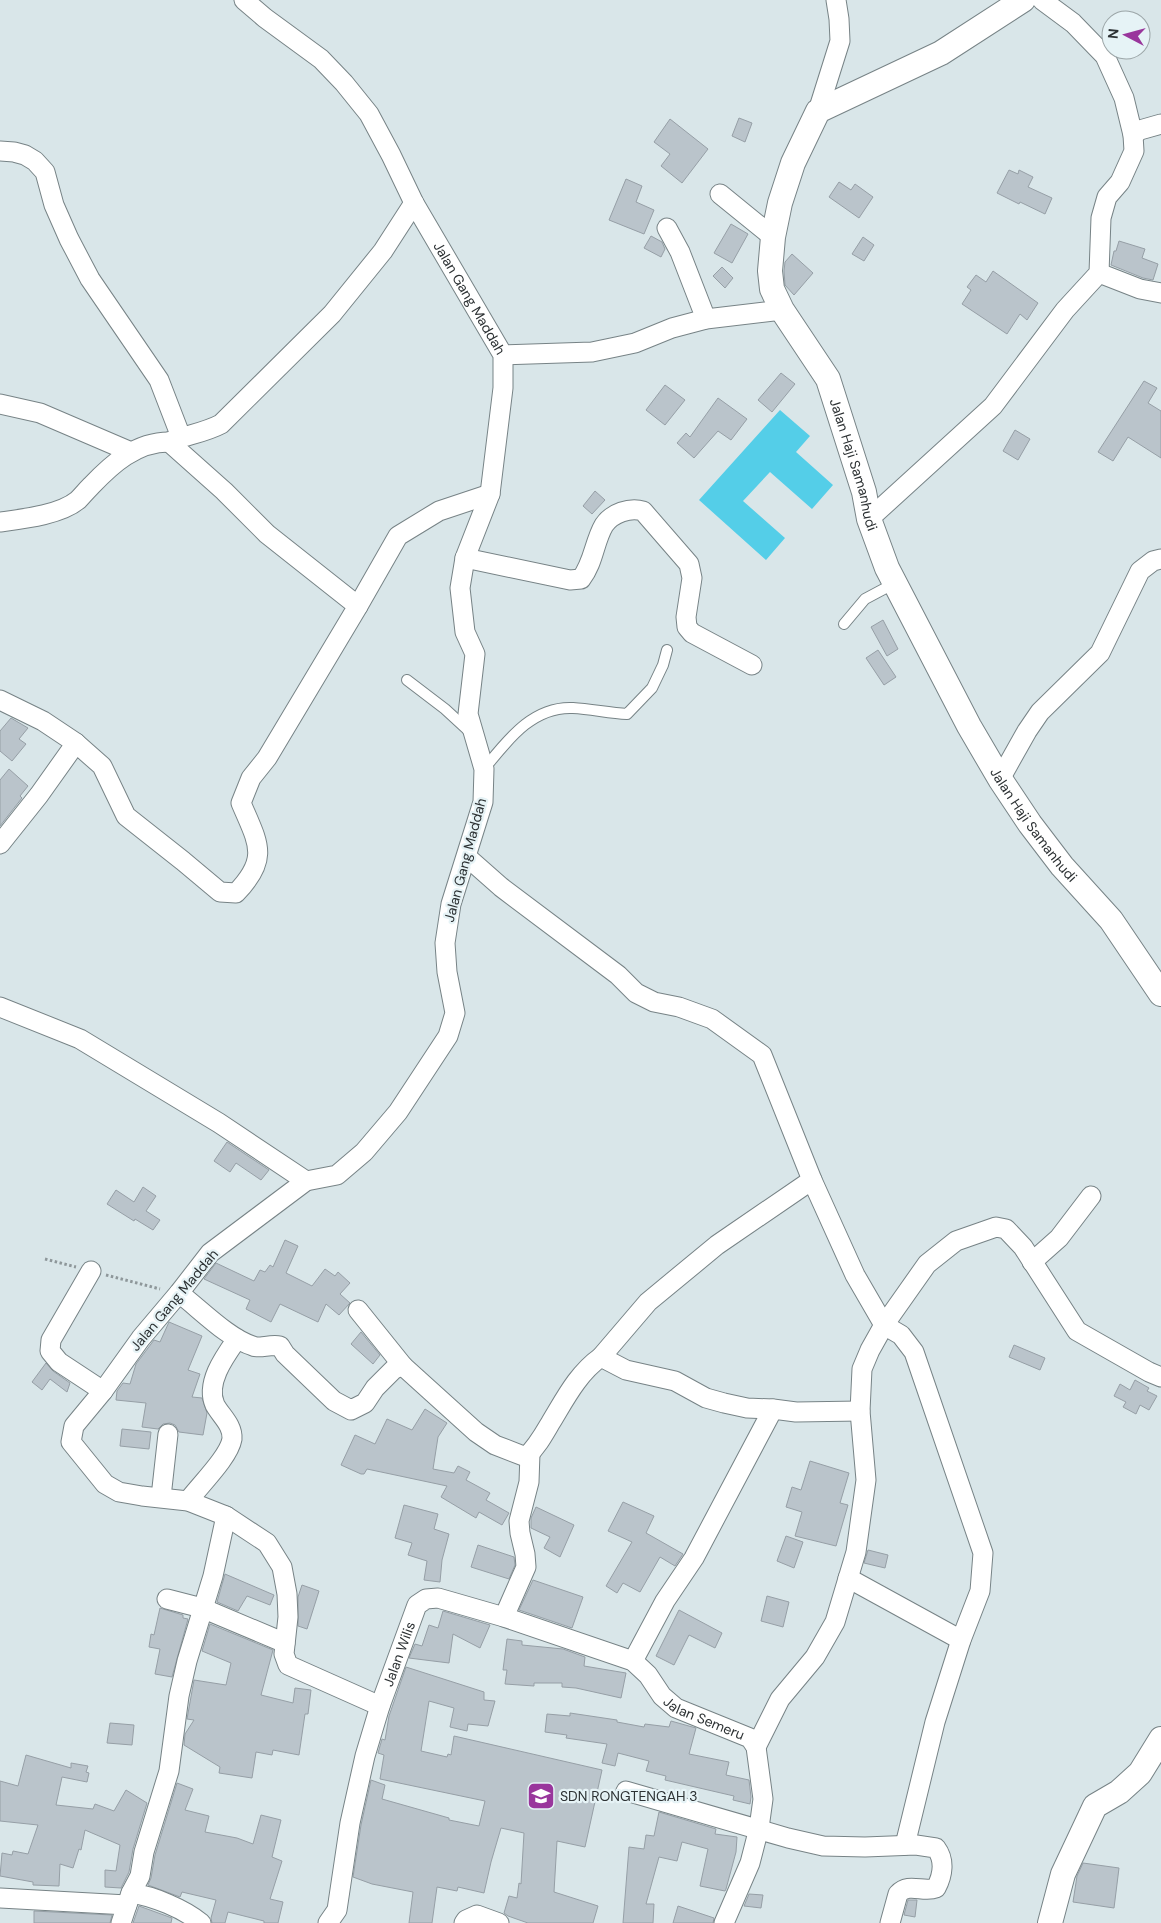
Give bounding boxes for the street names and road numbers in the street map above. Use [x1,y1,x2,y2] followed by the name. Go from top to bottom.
[430,238,510,358] street label: Jalan Gang Maddah
[826,396,882,533] street label: Jalan Haji Samanhudi
[986,764,1081,886] street label: Jalan Haji Samanhudi
[440,796,490,924] street label: Jalan Gang Maddah
[126,1245,222,1355] street label: Jalan Gang Maddah
[379,1619,419,1689] street label: Jalan Wilis
[660,1692,747,1744] street label: Jalan Semeru

